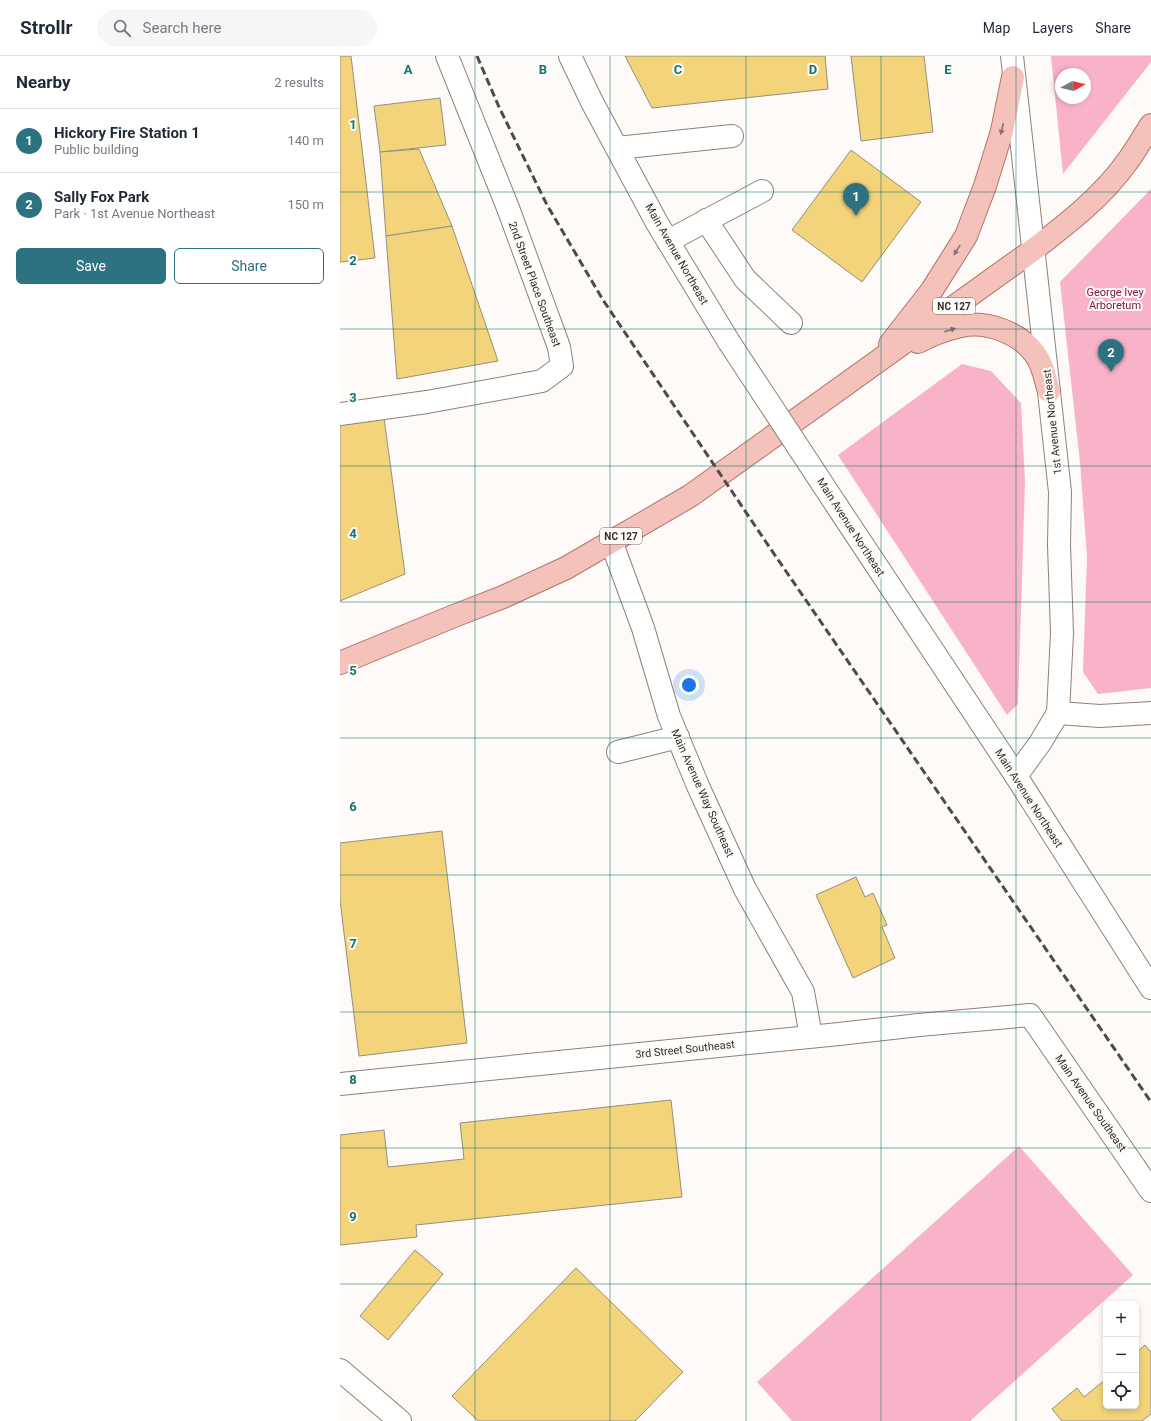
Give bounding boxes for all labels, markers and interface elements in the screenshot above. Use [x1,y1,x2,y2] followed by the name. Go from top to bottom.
[97,10,377,46] search box
[20,16,73,39] text: Strollr
[111,17,133,39] icon: search
[143,19,221,37] text: Search here
[983,20,1010,36] text: Map
[1032,20,1073,36] text: Layers
[1095,20,1131,36] text: Share
[404,62,413,77] text: A
[539,62,547,77] text: B
[674,62,683,77] text: C
[809,62,817,77] text: D
[944,62,952,77] text: E
[1055,68,1091,104] north arrow
[16,72,71,92] text: Nearby
[274,75,324,90] text: 2 results
[349,117,357,132] text: 1
[999,122,1005,135] one-way arrow
[54,124,200,142] text: Hickory Fire Station 1
[25,133,33,148] text: 1
[287,133,324,148] text: 140 m
[54,142,139,157] text: Public building
[843,183,869,216] pin: 1
[54,188,149,206] text: Sally Fox Park
[25,197,33,212] text: 2
[287,197,324,212] text: 150 m
[642,201,711,307] street label: Main Avenue Northeast
[54,206,215,221] text: Park · 1st Avenue Northeast
[506,220,563,349] street label: 2nd Street Place Southeast
[953,245,961,255] one-way arrow
[16,248,166,284] button: Save
[174,248,324,284] button: Share
[349,253,357,268] text: 2
[1086,286,1144,312] park label: George Ivey Arboretum
[933,298,975,314] road number: NC 127
[944,327,956,333] one-way arrow
[1098,339,1124,372] pin: 2
[1040,368,1064,475] street label: 1st Avenue Northeast
[349,390,357,405] text: 3
[814,476,887,579] street label: Main Avenue Northeast
[349,526,357,541] text: 4
[600,528,642,544] road number: NC 127
[349,663,357,678] text: 5
[679,675,699,695] your location
[668,727,737,860] street label: Main Avenue Way Southeast
[992,747,1065,850] street label: Main Avenue Northeast
[349,799,357,814] text: 6
[349,936,357,951] text: 7
[635,1038,736,1061] street label: 3rd Street Southeast
[1052,1052,1129,1155] street label: Main Avenue Southeast
[349,1072,357,1087] text: 8
[349,1209,357,1224] text: 9
[1103,1301,1139,1409] map controls
[1103,1301,1139,1337] button: +
[1103,1337,1139,1373] button: −
[1103,1373,1139,1409] button: locate

